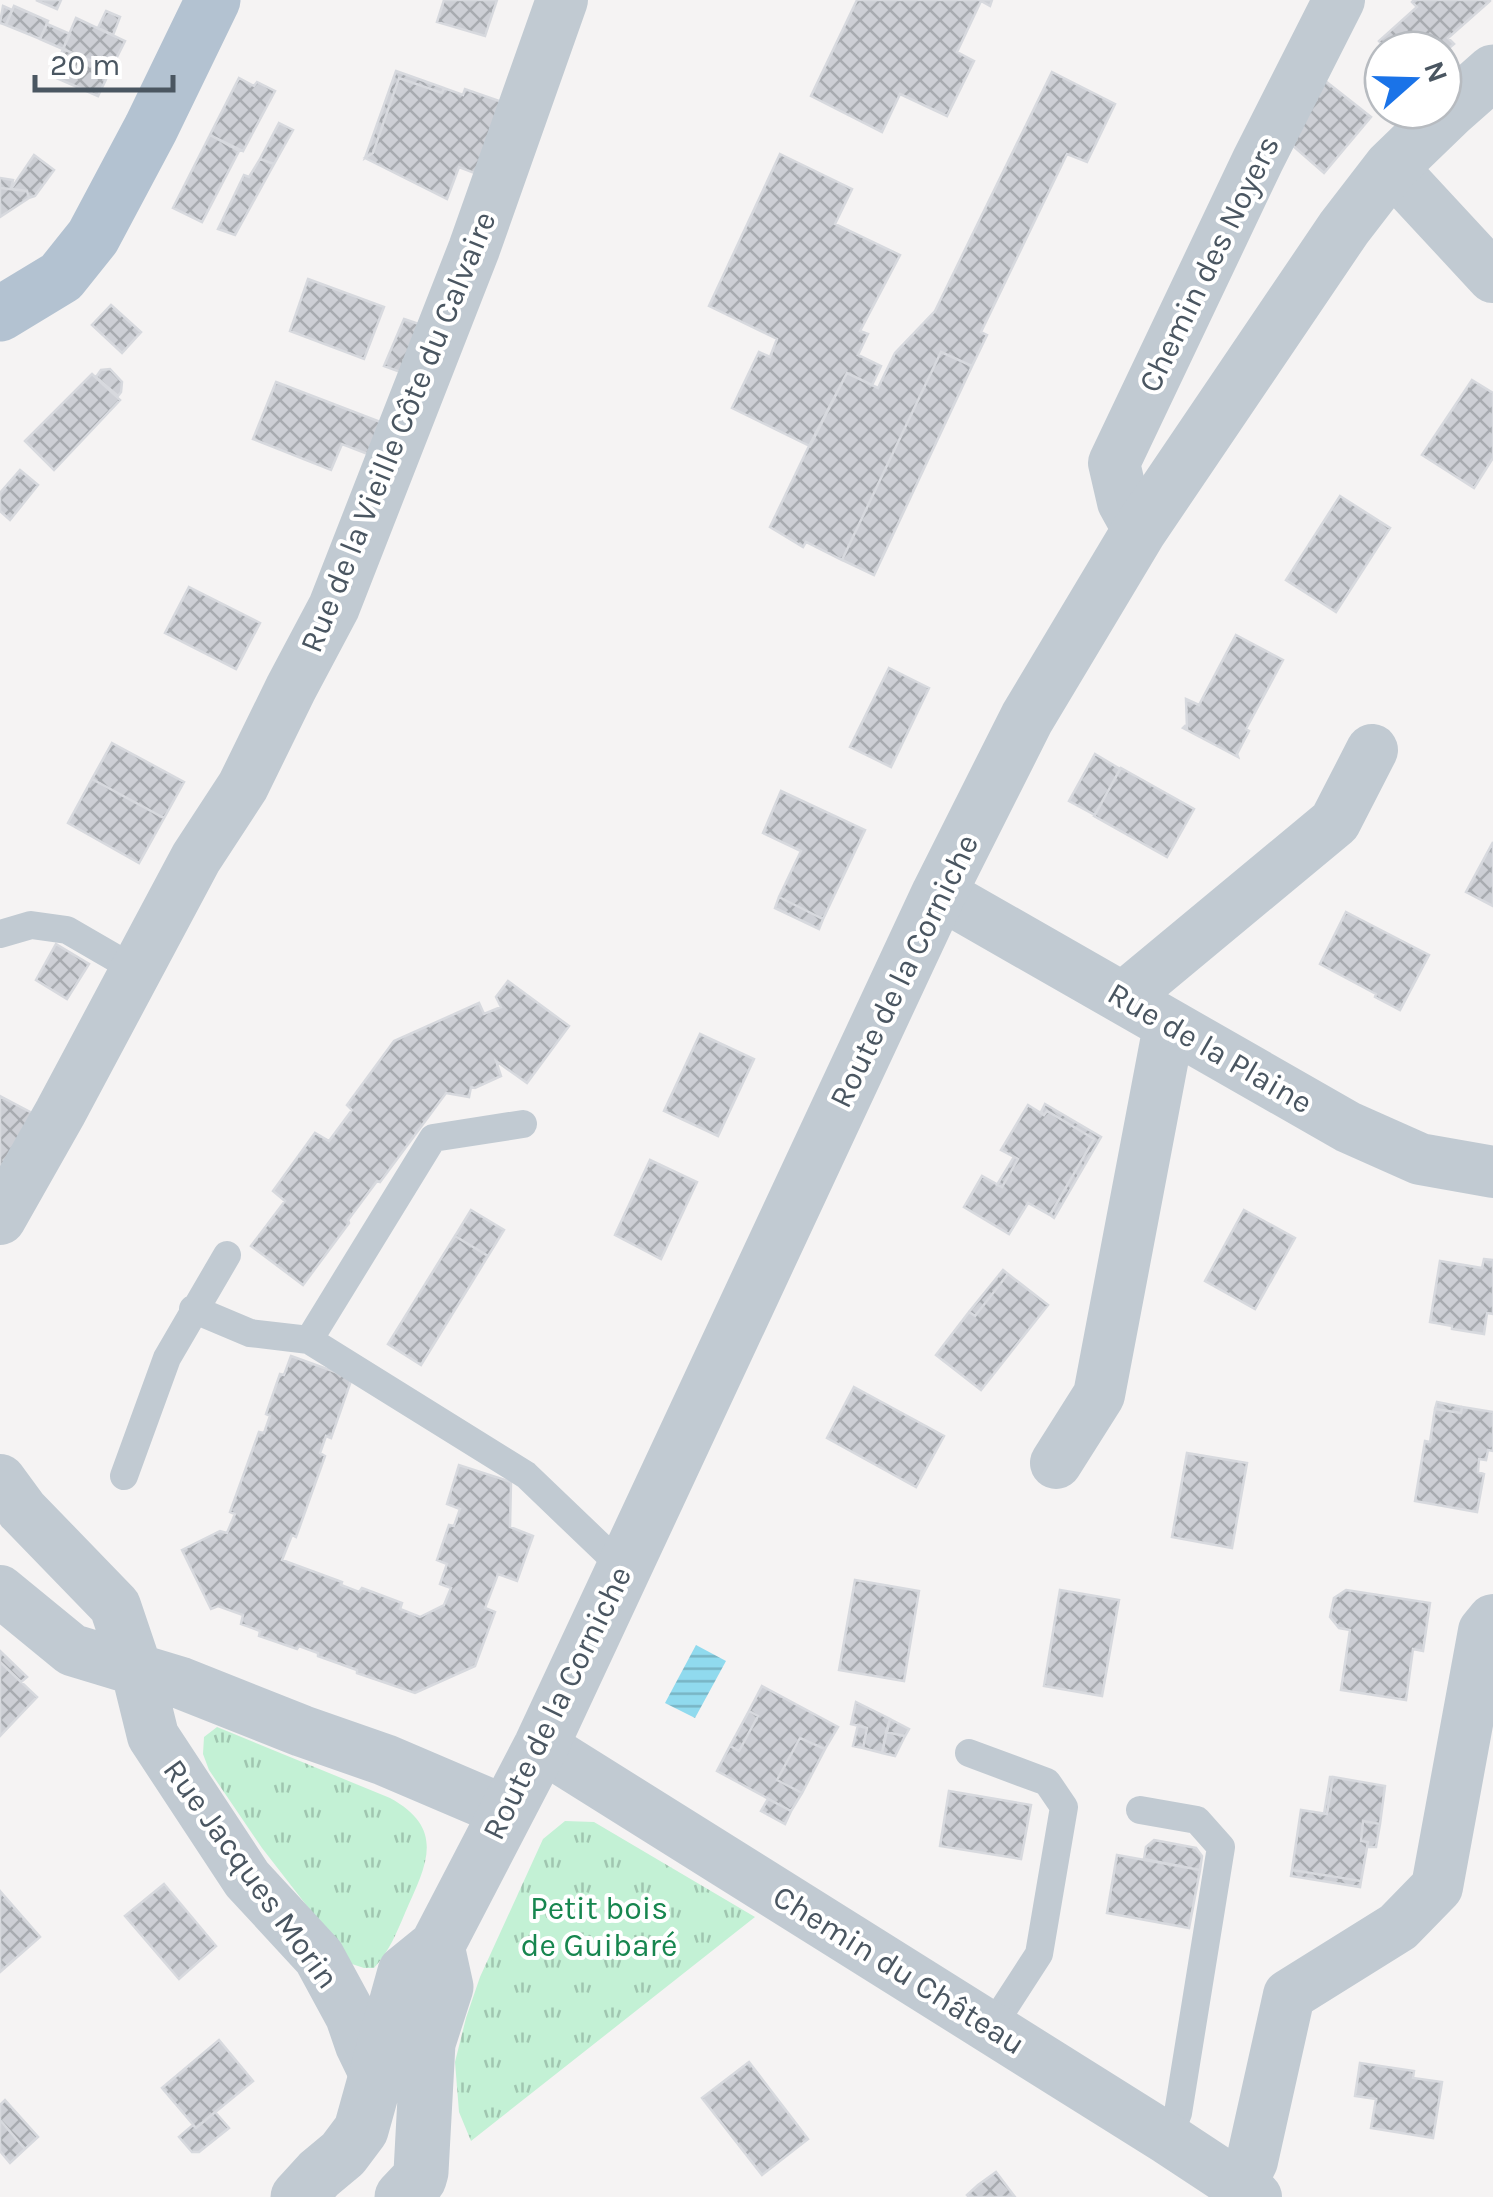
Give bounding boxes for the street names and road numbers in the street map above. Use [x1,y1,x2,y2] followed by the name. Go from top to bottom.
[1131,130,1287,398] street label: Chemin des Noyers
[292,206,504,658] street label: Rue de la Vieille Côte du Calvaire
[822,828,986,1114] street label: Route de la Corniche
[1101,975,1319,1121] street label: Rue de la Plaine
[475,1560,639,1846] street label: Route de la Corniche
[156,1752,346,1996] street label: Rue Jacques Morin
[766,1878,1032,2062] street label: Chemin du Château

